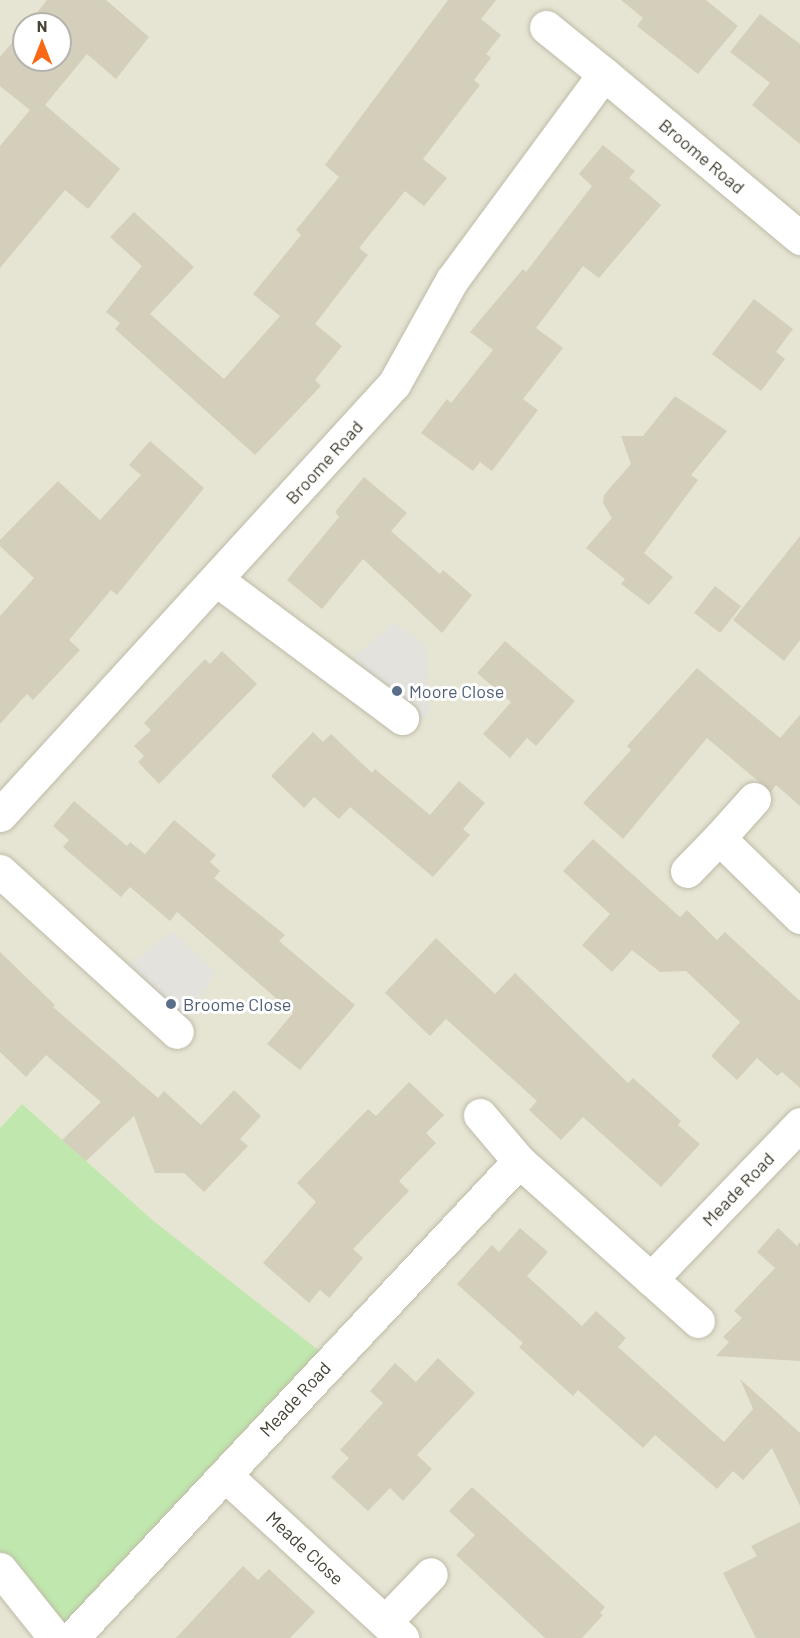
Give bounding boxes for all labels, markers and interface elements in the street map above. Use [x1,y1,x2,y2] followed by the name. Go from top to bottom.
[12,12,72,72] north arrow
[37,16,47,35] text: N
[655,114,749,198] street label: Broome Road
[281,416,367,508] street label: Broome Road
[409,680,504,702] place label: Moore Close
[390,684,404,698] marker: Moore Close
[183,993,291,1015] place label: Broome Close
[164,997,178,1011] marker: Broome Close
[697,1148,779,1230] street label: Meade Road
[255,1357,335,1441] street label: Meade Road
[262,1507,348,1589] street label: Meade Close

